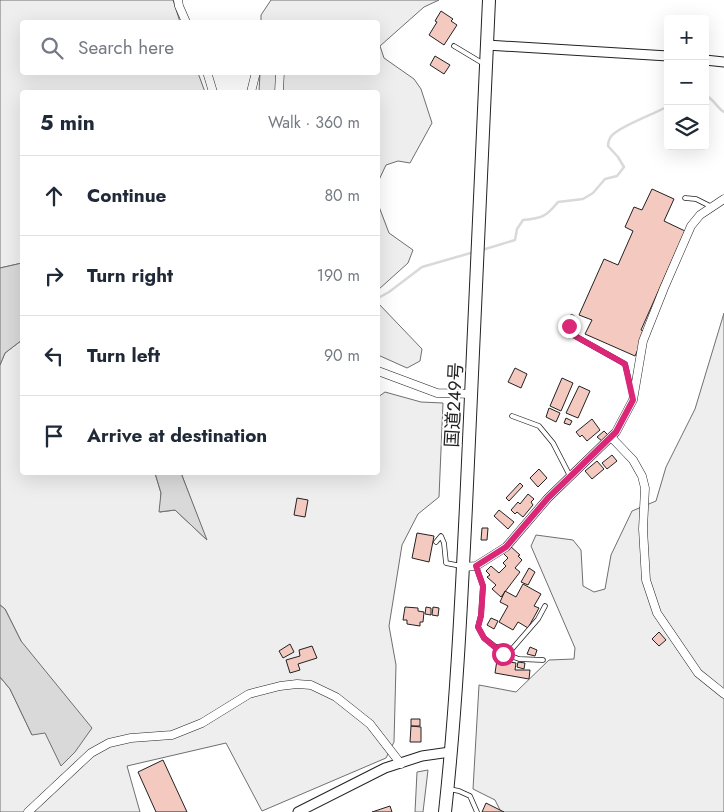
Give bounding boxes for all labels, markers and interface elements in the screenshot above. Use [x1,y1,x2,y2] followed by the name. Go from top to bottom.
[664,15,709,150] map controls
[664,15,709,60] button: +
[20,20,380,75] search box
[38,34,66,62] icon: search
[78,34,174,61] text: Search here
[664,60,709,105] button: −
[664,105,709,150] button: layers
[40,108,95,138] text: 5 min
[268,111,360,134] text: Walk · 360 m
[40,182,68,210] icon: ahead
[87,182,166,209] text: Continue
[324,184,360,207] text: 80 m
[40,262,68,290] icon: right
[87,262,173,289] text: Turn right
[317,264,360,287] text: 190 m
[558,315,581,338] route end
[40,342,68,370] icon: left
[87,342,160,369] text: Turn left
[324,344,360,367] text: 90 m
[439,362,469,448] street label: 国道249号
[40,422,68,450] icon: arrive
[87,422,267,449] text: Arrive at destination
[492,643,515,666] route start

